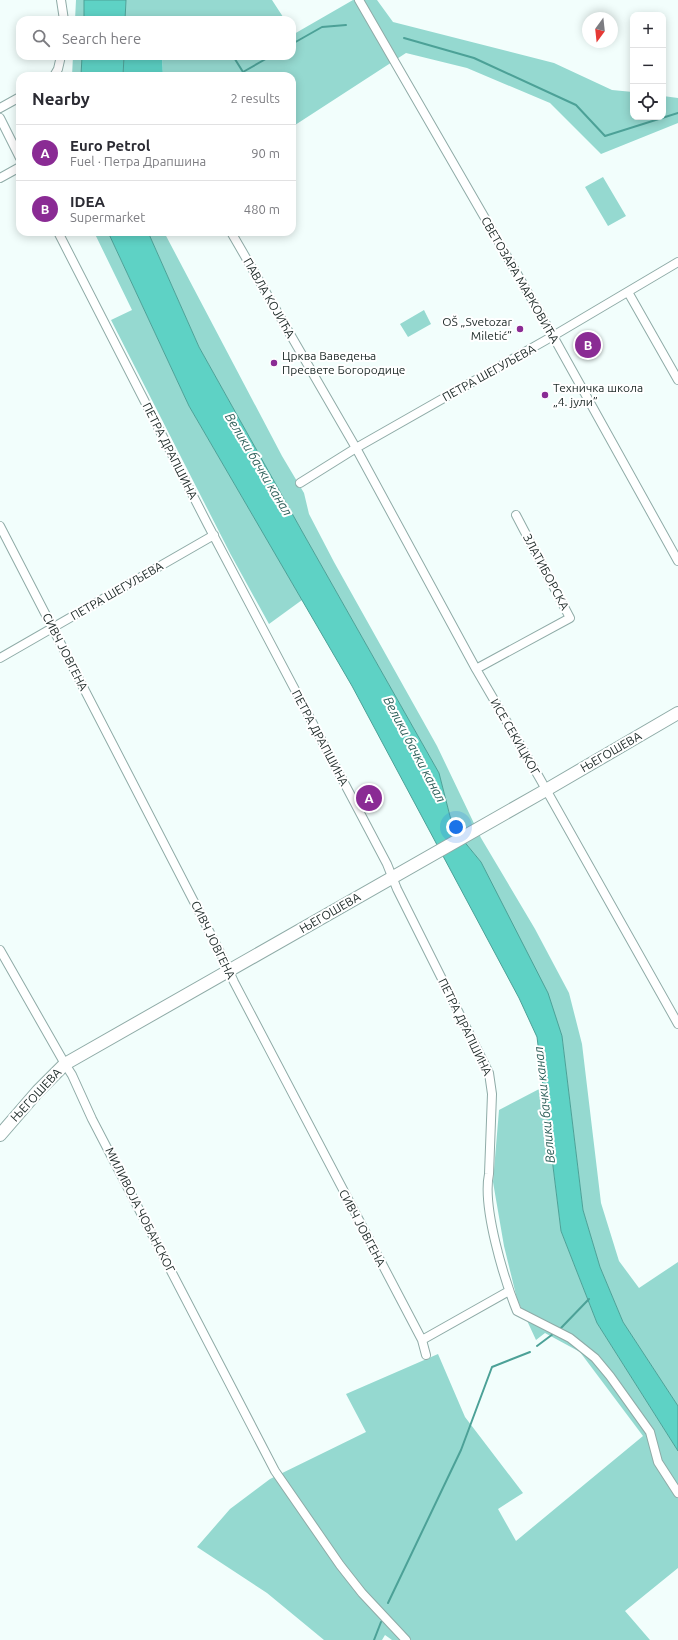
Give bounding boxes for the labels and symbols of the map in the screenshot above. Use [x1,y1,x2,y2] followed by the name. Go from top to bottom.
[582,12,618,48] north arrow
[479,214,562,345] street label: СВЕТОЗАРА МАРКОВИЋА
[241,256,298,340] street label: ПАВЛА КОЈИЋА
[442,315,512,342] place label: OŠ „Svetozar Miletić”
[515,324,525,334] marker: OŠ „Svetozar Miletić”
[575,330,601,360] pin: B
[440,342,538,404] street label: ПЕТРА ШЕГУЉЕВА
[282,349,406,376] place label: Црква Ваведења Пресвете Богородице
[269,358,279,368] marker: Црква Ваведења Пресвете Богородице
[553,381,643,408] place label: Техничка школа „4. јули”
[540,390,550,400] marker: Техничка школа „4. јули”
[140,400,201,501] street label: ПЕТРА ДРАПШИНА
[223,410,295,518] water label: Велики бачки канал
[521,532,572,612] street label: ЗЛАТИБОРСКА
[68,559,165,622] street label: ПЕТРА ШЕГУЉЕВА
[40,611,91,693] street label: СИВЧ ЈОВГЕНА
[290,688,351,788] street label: ПЕТРА ДРАПШИНА
[381,694,449,804] water label: Велики бачки канал
[488,696,543,777] street label: ИСЕ СЕКИЦКОГ
[578,729,644,774] street label: ЊЕГОШЕВА
[356,783,382,813] pin: A
[446,817,466,837] your location
[297,890,363,935] street label: ЊЕГОШЕВА
[189,899,238,981] street label: СИВЧ ЈОВГЕНА
[436,976,495,1078] street label: ПЕТРА ДРАПШИНА
[531,1046,557,1164] water label: Велики бачки канал
[8,1065,64,1124] street label: ЊЕГОШЕВА
[103,1145,178,1275] street label: МИЛИВОЈА ЧОБАНСКОГ
[337,1187,388,1269] street label: СИВЧ ЈОВГЕНА

